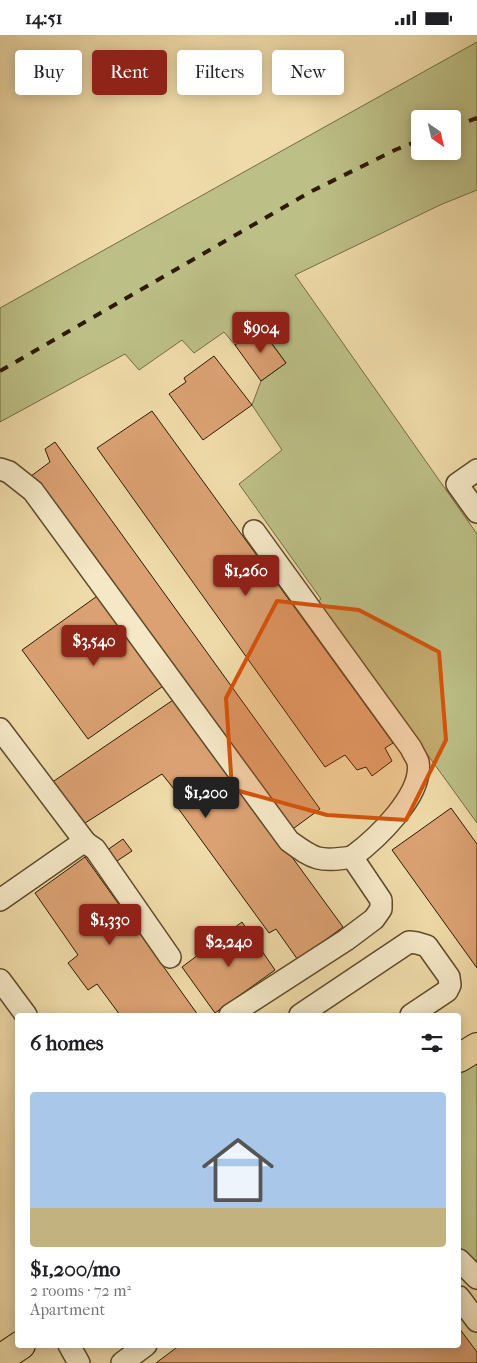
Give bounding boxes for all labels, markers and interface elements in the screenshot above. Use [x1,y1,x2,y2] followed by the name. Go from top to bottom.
[25,7,63,29] text: 14:51
[15,50,82,95] chip: Buy
[92,50,167,95] chip: Rent
[177,50,262,95] chip: Filters
[272,50,344,95] chip: New
[411,110,461,160] north arrow
[411,110,461,160] map controls
[231,311,291,354] pin: $904
[243,318,279,337] text: $904
[205,555,287,597] pin: $1,260
[224,561,268,580] text: $1,260
[53,625,135,667] pin: $3,540
[72,631,116,650] text: $3,540
[165,777,247,819] pin: $1,200
[184,783,228,802] text: $1,200
[69,903,151,946] pin: $1,330
[90,910,130,929] text: $1,330
[188,925,270,968] pin: $2,240
[206,932,252,951] text: $2,240
[418,1029,446,1057] icon: filters
[30,1031,104,1055] text: 6 homes
[193,1125,283,1215] icon: home
[30,1257,121,1281] text: $1,200/mo
[30,1281,131,1300] text: 2 rooms · 72 m²
[30,1300,105,1319] text: Apartment

